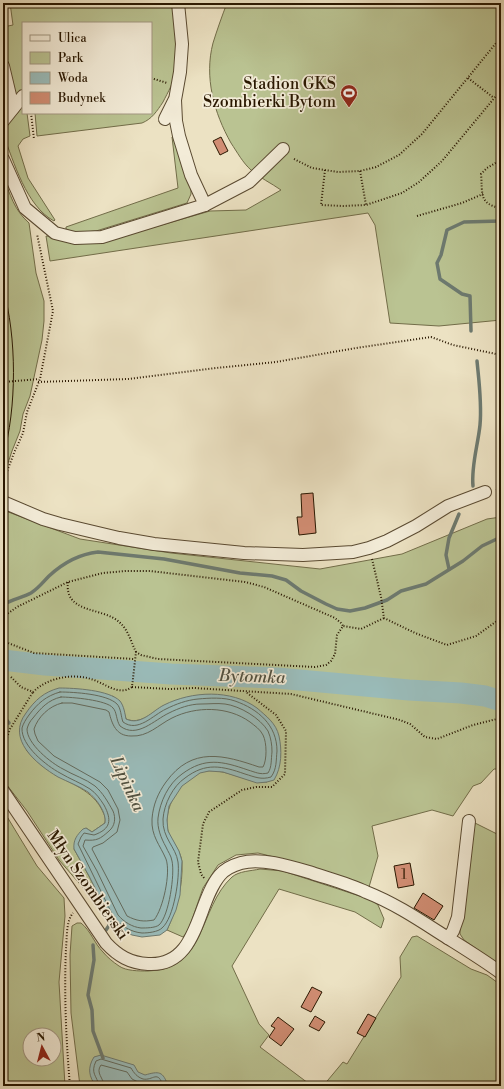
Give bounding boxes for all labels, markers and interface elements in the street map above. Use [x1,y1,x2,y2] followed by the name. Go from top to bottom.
[22,22,152,114] legend
[58,31,87,46] text: Ulica
[58,51,84,66] text: Park
[57,71,89,86] text: Woda
[203,74,336,112] place label: Stadion GKS Szombierki Bytom
[339,83,359,108] sports icon: Stadion GKS Szombierki Bytom
[57,91,106,106] text: Budynek
[217,665,286,689] water label: Bytomka
[104,752,150,816] water label: Lipinka
[43,826,133,944] street label: Młyn Szombierski
[401,866,407,884] house number: 1
[22,1027,62,1067] north arrow
[36,1031,46,1046] text: N

